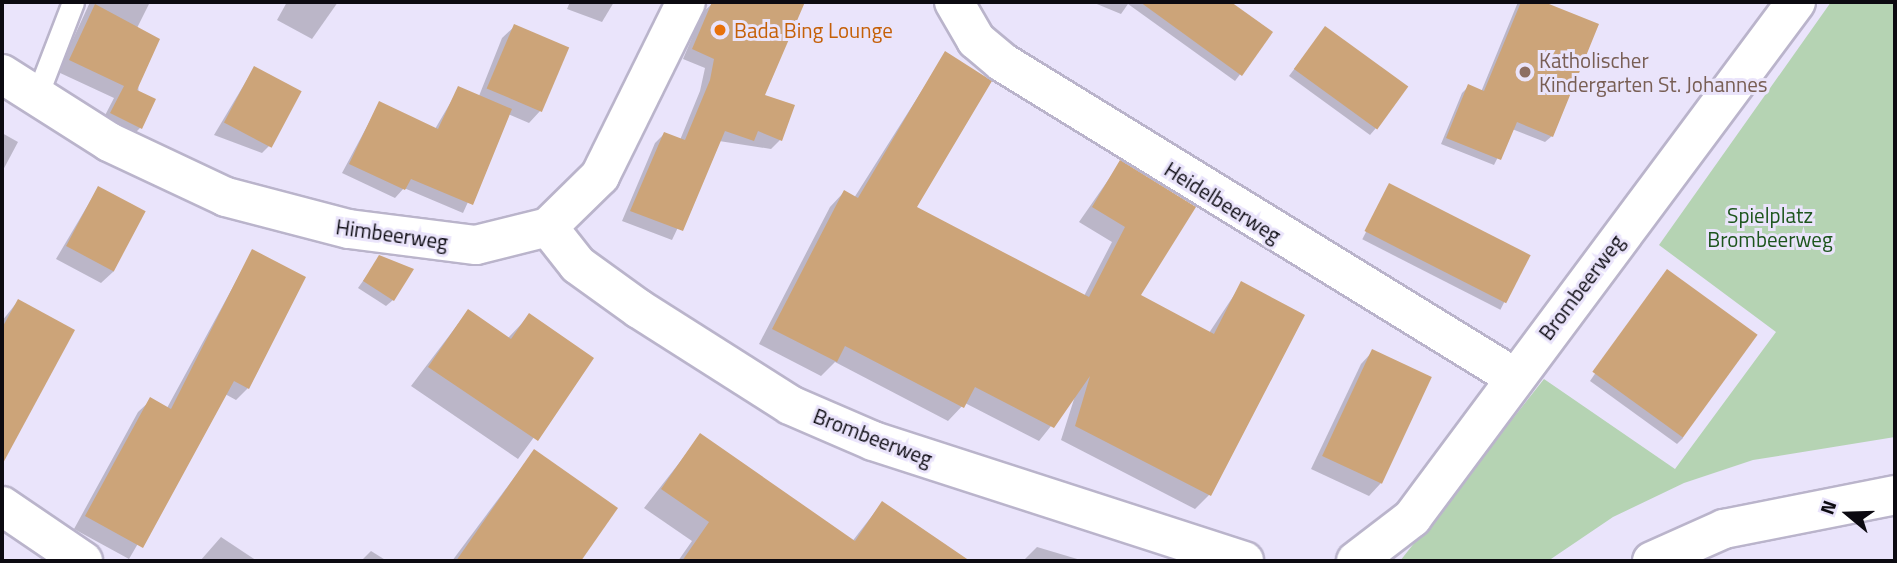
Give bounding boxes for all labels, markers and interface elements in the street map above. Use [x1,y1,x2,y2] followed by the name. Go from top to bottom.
[734,17,893,43] place label: Bada Bing Lounge
[712,22,728,38] marker: Bada Bing Lounge
[1539,47,1768,97] place label: Katholischer Kindergarten St. Johannes
[1517,64,1533,80] marker: Katholischer Kindergarten St. Johannes
[1160,156,1286,248] street label: Heidelbeerweg
[1707,202,1833,252] park label: Spielplatz Brombeerweg
[334,214,450,254] street label: Himbeerweg
[1533,229,1629,345] street label: Brombeerweg
[810,403,936,471] street label: Brombeerweg
[1813,479,1883,549] north arrow
[1812,496,1844,518] text: N

